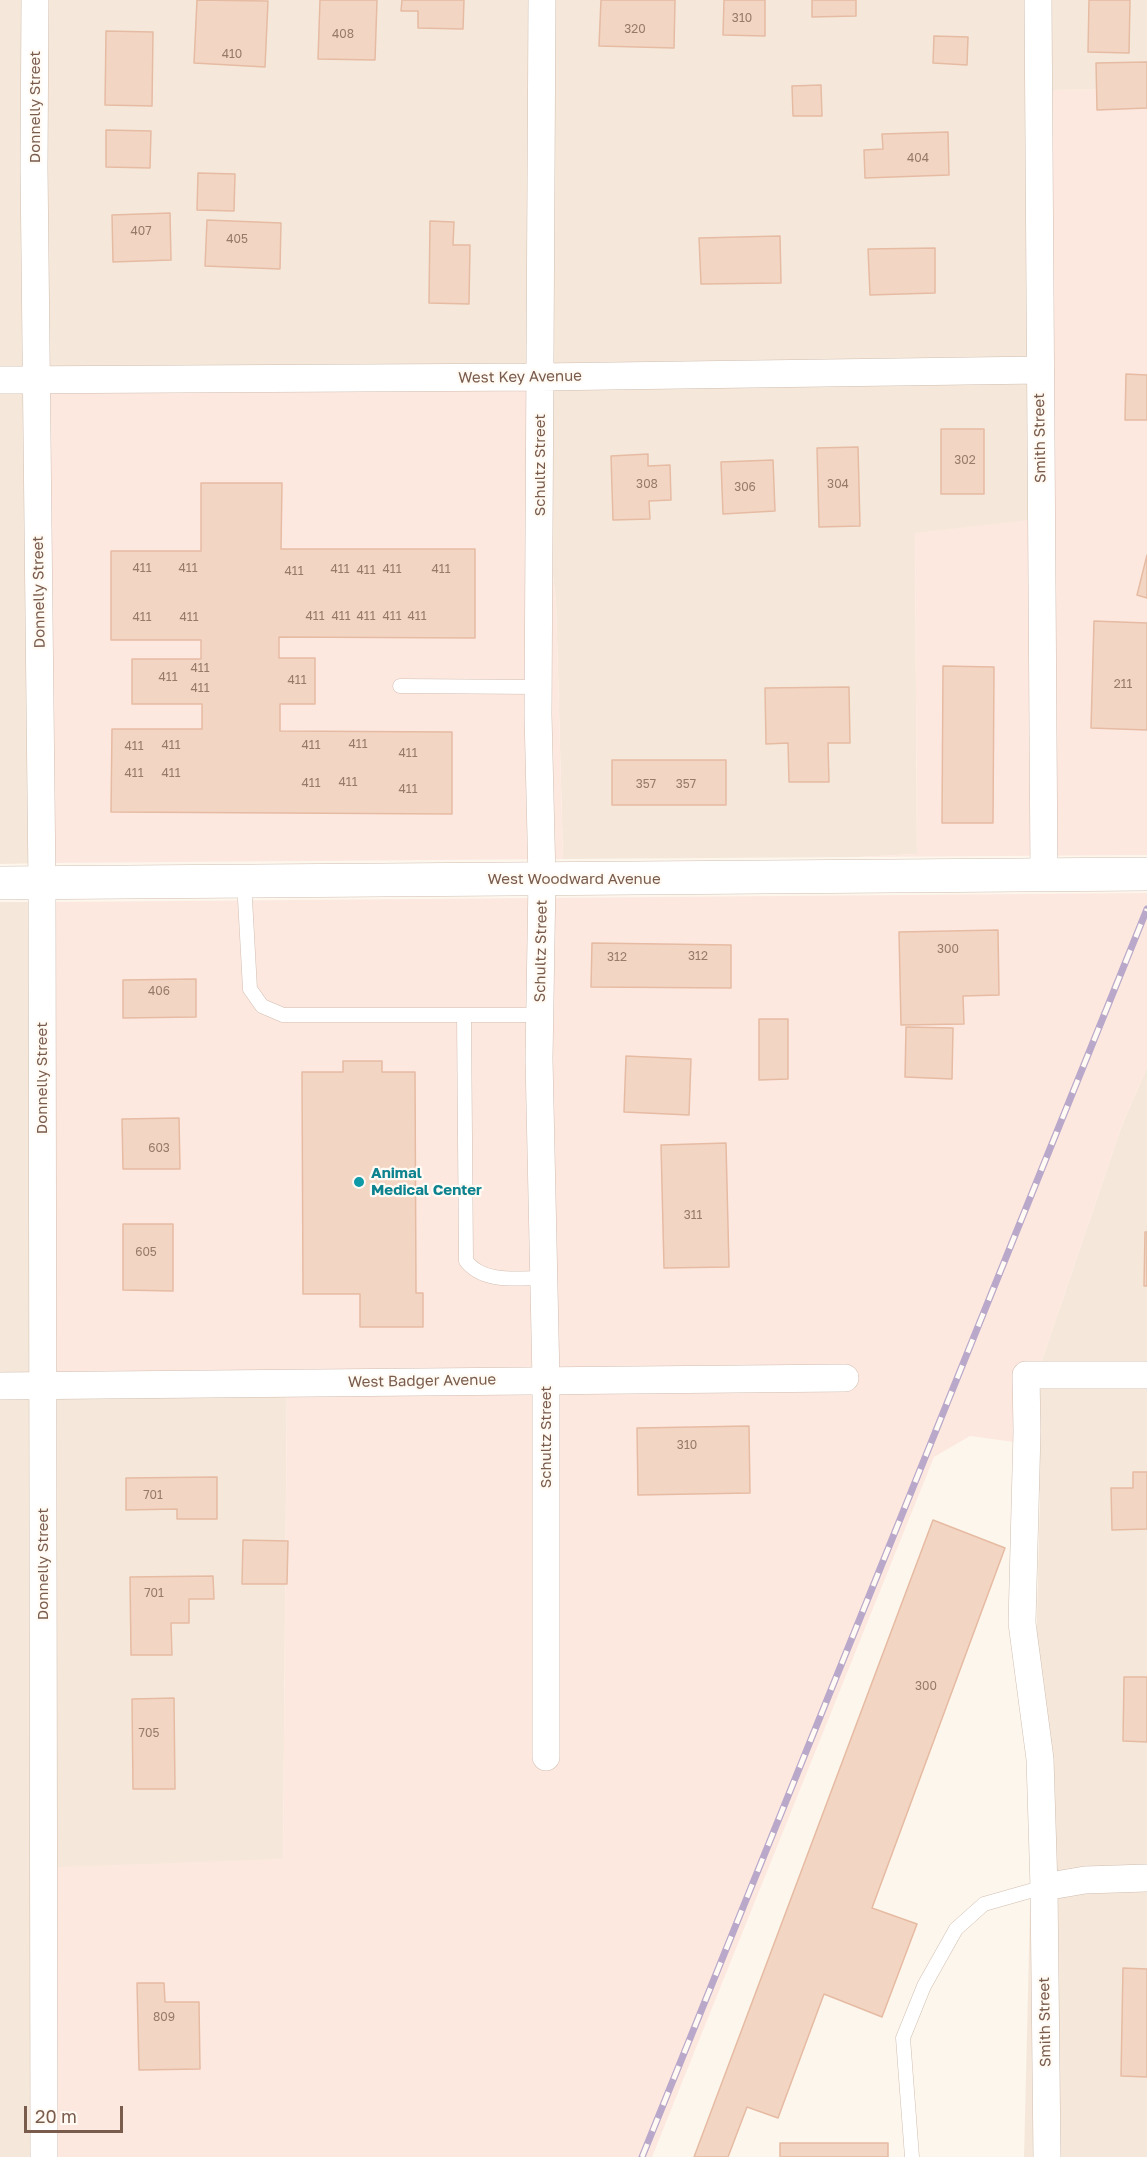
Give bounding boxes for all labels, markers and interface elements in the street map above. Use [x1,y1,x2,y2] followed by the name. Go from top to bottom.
[732,11,752,25] house number: 310
[624,22,646,36] house number: 320
[332,27,354,41] house number: 408
[222,47,242,61] house number: 410
[26,51,44,163] street label: Donnelly Street
[907,151,929,165] house number: 404
[130,224,152,238] house number: 407
[226,232,248,246] house number: 405
[458,367,582,387] street label: West Key Avenue
[1030,393,1050,483] street label: Smith Street
[531,414,549,516] street label: Schultz Street
[954,453,976,467] house number: 302
[636,477,658,491] house number: 308
[827,477,849,491] house number: 304
[734,480,756,494] house number: 306
[29,536,49,648] street label: Donnelly Street
[133,561,151,575] house number: 411
[179,561,197,575] house number: 411
[331,562,349,576] house number: 411
[383,562,401,576] house number: 411
[432,562,450,576] house number: 411
[357,563,375,577] house number: 411
[285,564,303,578] house number: 411
[306,609,324,623] house number: 411
[332,609,350,623] house number: 411
[357,609,375,623] house number: 411
[383,609,401,623] house number: 411
[408,609,426,623] house number: 411
[133,610,151,624] house number: 411
[180,610,198,624] house number: 411
[191,661,209,675] house number: 411
[159,670,177,684] house number: 411
[288,673,306,687] house number: 411
[1114,677,1132,691] house number: 211
[191,681,209,695] house number: 411
[349,737,367,751] house number: 411
[162,738,180,752] house number: 411
[302,738,320,752] house number: 411
[125,739,143,753] house number: 411
[399,746,417,760] house number: 411
[125,766,143,780] house number: 411
[162,766,180,780] house number: 411
[339,775,357,789] house number: 411
[302,776,320,790] house number: 411
[636,777,656,791] house number: 357
[676,777,696,791] house number: 357
[399,782,417,796] house number: 411
[487,870,661,888] street label: West Woodward Avenue
[531,900,551,1002] street label: Schultz Street
[937,942,959,956] house number: 300
[688,949,708,963] house number: 312
[607,950,627,964] house number: 312
[148,984,170,998] house number: 406
[33,1022,51,1134] street label: Donnelly Street
[148,1141,170,1155] house number: 603
[371,1164,482,1199] place label: Animal Medical Center
[352,1175,366,1189] marker: Animal Medical Center
[684,1208,702,1222] house number: 311
[135,1245,157,1259] house number: 605
[348,1371,496,1391] street label: West Badger Avenue
[537,1386,555,1488] street label: Schultz Street
[677,1438,697,1452] house number: 310
[143,1488,163,1502] house number: 701
[34,1508,52,1620] street label: Donnelly Street
[144,1586,164,1600] house number: 701
[915,1679,937,1693] house number: 300
[139,1726,159,1740] house number: 705
[1035,1977,1055,2067] street label: Smith Street
[153,2010,175,2024] house number: 809
[27,2094,126,2132] scale bar
[35,2105,77,2127] text: 20 m

